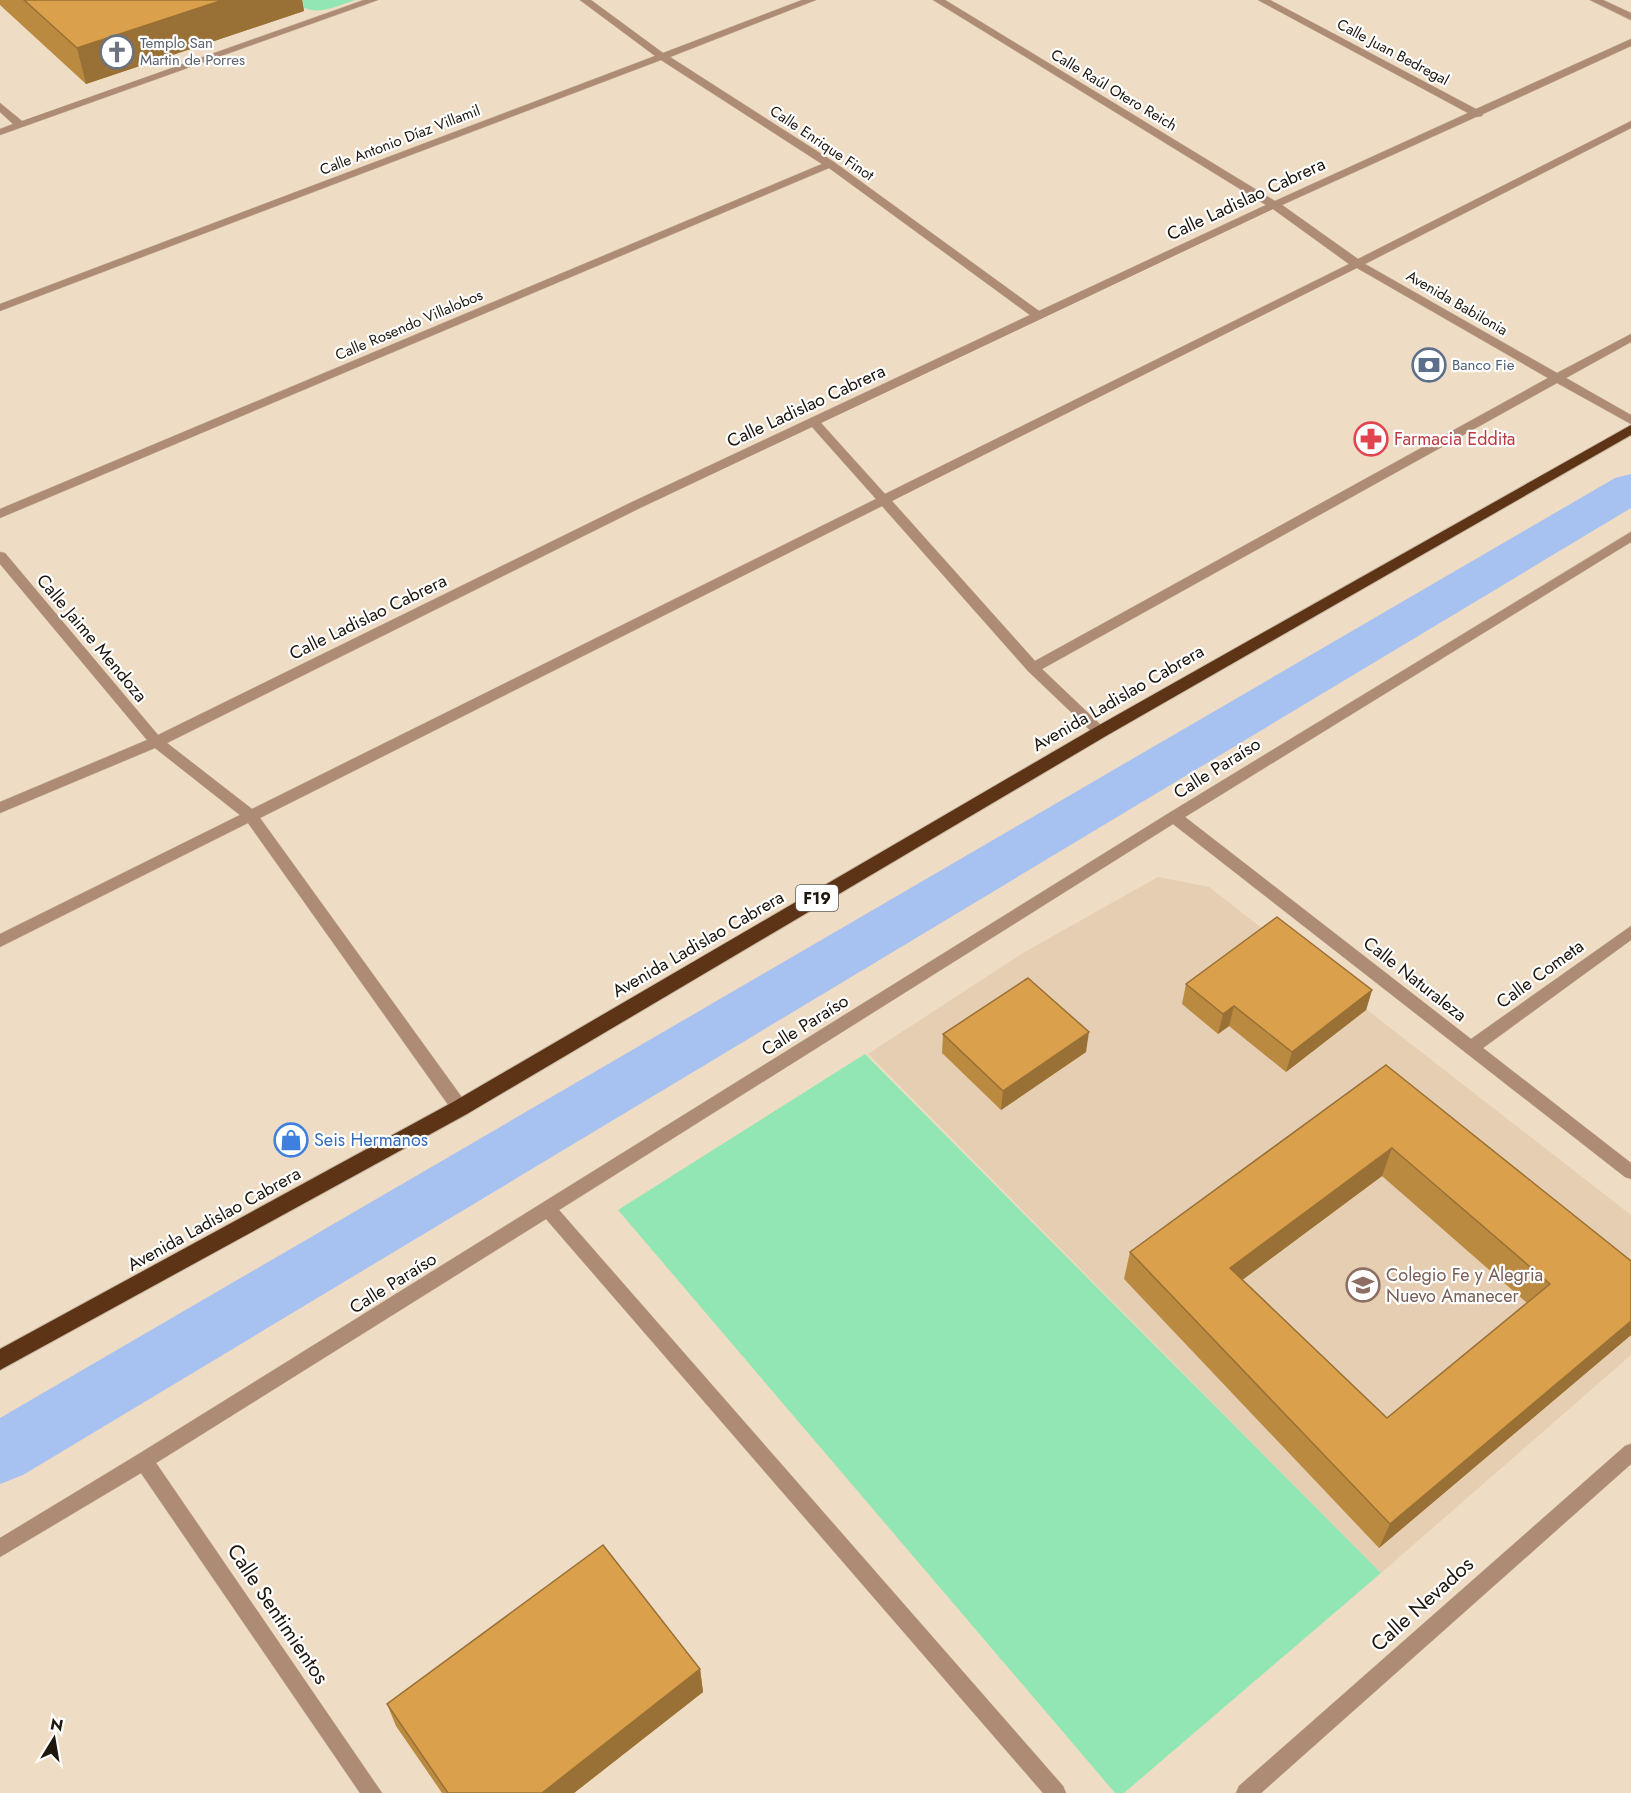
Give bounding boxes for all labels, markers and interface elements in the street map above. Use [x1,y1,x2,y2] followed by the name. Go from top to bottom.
[1333,13,1453,91] street label: Calle Juan Bedregal
[140,32,245,71] place label: Templo San Martin de Porres
[99,34,135,70] church icon: Templo San Martin de Porres
[1047,44,1181,136] street label: Calle Raúl Otero Reich
[317,99,483,181] street label: Calle Antonio Díaz Villamil
[765,100,879,186] street label: Calle Enrique Finot
[1162,151,1330,247] street label: Calle Ladislao Cabrera
[1402,265,1512,341] street label: Avenida Babilonia
[332,284,486,366] street label: Calle Rosendo Villalobos
[1411,347,1447,383] bank icon: Banco Fie
[1452,354,1515,376] place label: Banco Fie
[722,358,890,454] street label: Calle Ladislao Cabrera
[1353,421,1389,457] pharmacy icon: Farmacia Eddita
[1394,426,1515,452] place label: Farmacia Eddita
[30,568,154,708] street label: Calle Jaime Mendoza
[285,568,451,666] street label: Calle Ladislao Cabrera
[1027,638,1209,758] street label: Avenida Ladislao Cabrera
[1168,731,1266,805] street label: Calle Paraíso
[607,884,789,1004] street label: Avenida Ladislao Cabrera
[796,885,838,911] road number: F19
[1358,930,1472,1028] street label: Calle Naturaleza
[1491,933,1589,1015] street label: Calle Cometa
[756,988,854,1062] street label: Calle Paraíso
[273,1122,309,1158] shop icon: Seis Hermanos
[314,1127,428,1153] place label: Seis Hermanos
[123,1160,305,1278] street label: Avenida Ladislao Cabrera
[344,1246,442,1320] street label: Calle Paraíso
[1386,1262,1543,1309] place label: Colegio Fe y Alegria Nuevo Amanecer
[1345,1267,1381,1303] school or university icon: Colegio Fe y Alegria Nuevo Amanecer
[220,1538,336,1690] street label: Calle Sentimientos
[1364,1550,1480,1658] street label: Calle Nevados
[24,1709,84,1769] north arrow
[48,1712,65,1737] text: N

